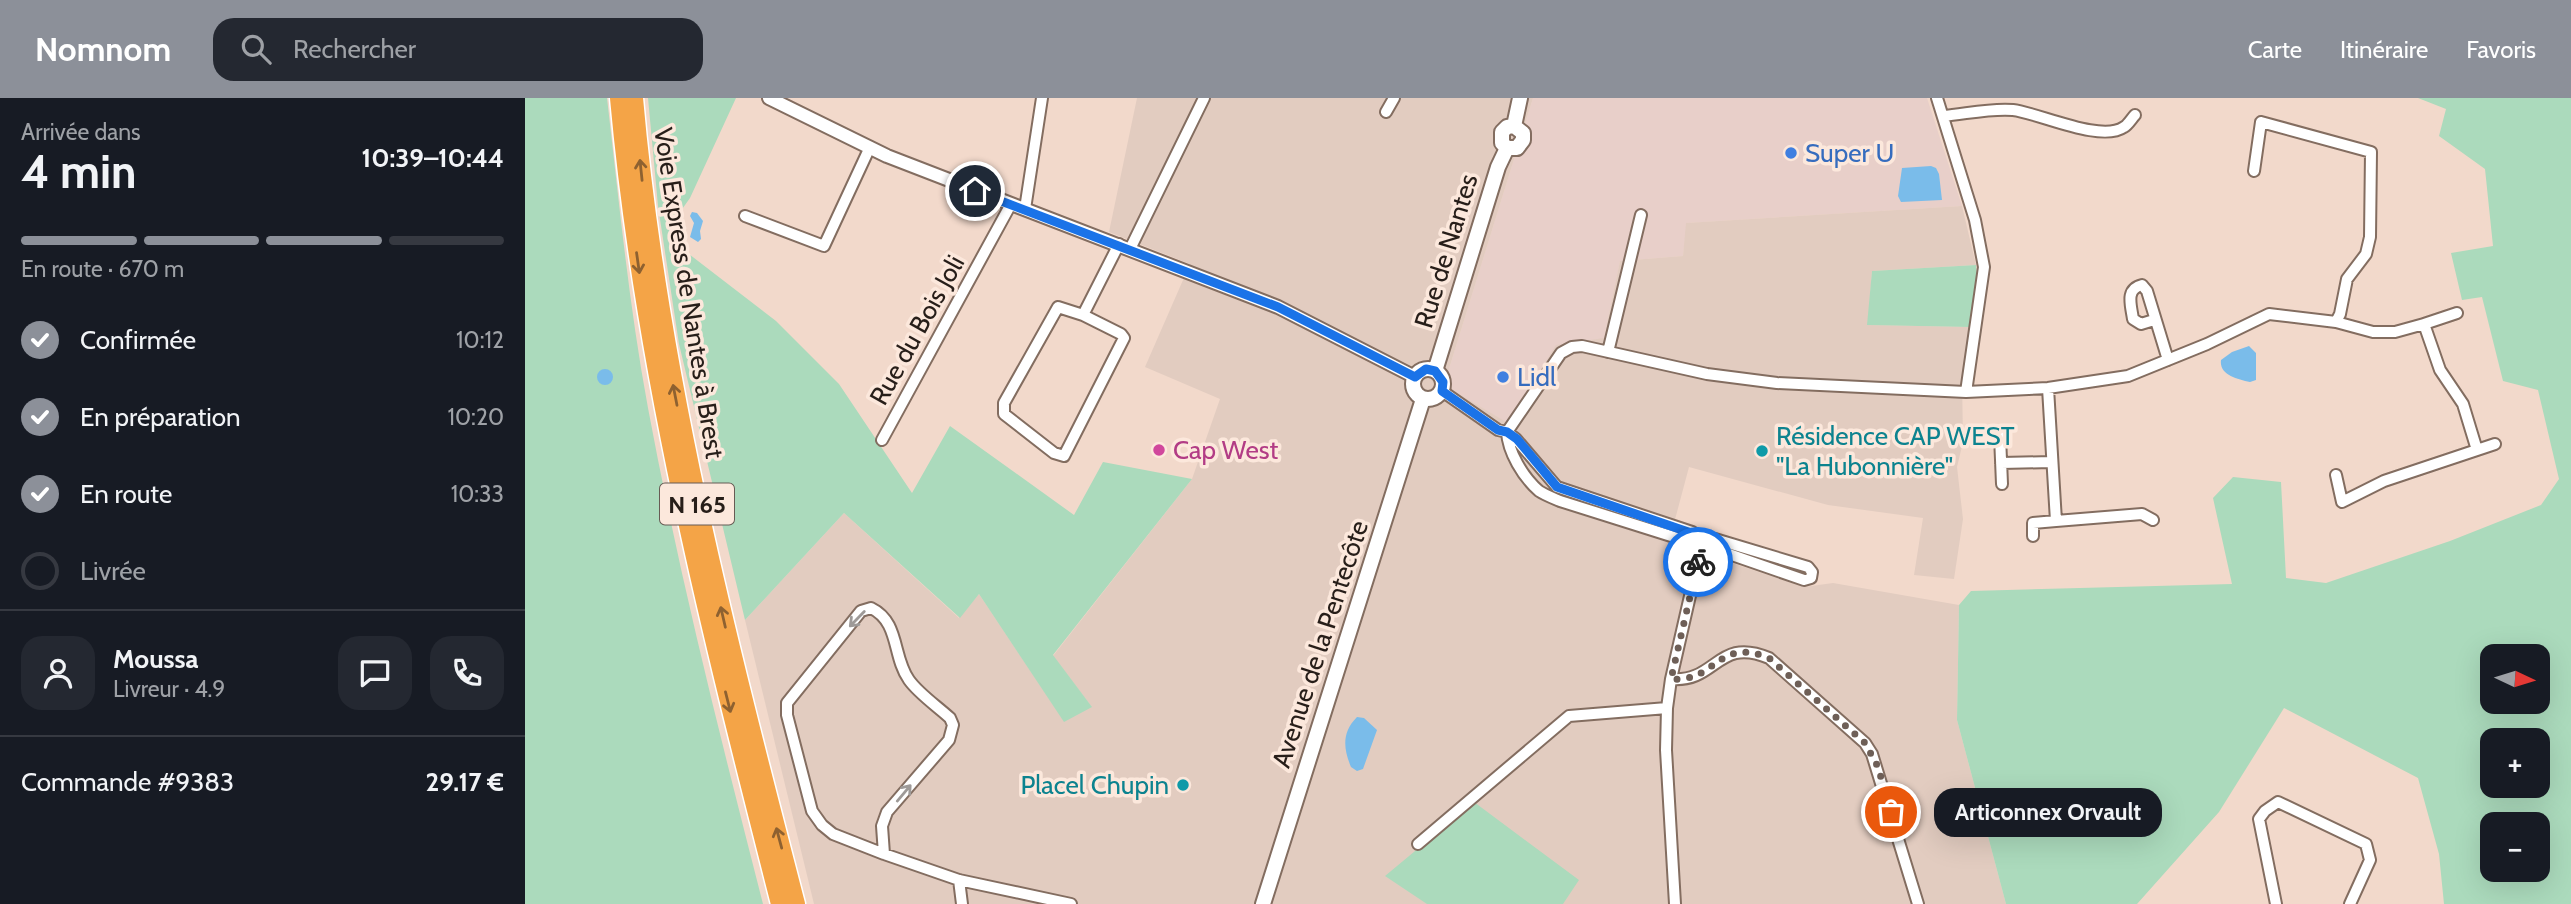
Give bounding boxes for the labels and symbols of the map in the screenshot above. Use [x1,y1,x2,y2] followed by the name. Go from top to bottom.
[647,125,731,461] street label: Voie Express de Nantes à Brest
[1805,137,1894,169] place label: Super U
[1783,145,1799,161] marker: Super U
[635,159,648,182] one-way arrow
[945,161,1005,221] pin
[1407,170,1485,332] street label: Rue de Nantes
[863,250,971,410] street label: Rue du Bois Joli
[632,251,645,274] one-way arrow
[1517,361,1556,393] place label: Lidl
[1495,369,1511,385] marker: Lidl
[667,384,681,407] one-way arrow
[1776,420,2015,482] place label: Résidence CAP WEST "La Hubonnière"
[1173,434,1278,466] place label: Cap West
[1151,442,1167,458] marker: Cap West
[1754,443,1770,459] marker: Résidence CAP WEST "La Hubonnière"
[660,484,734,524] road number: N 165
[1265,516,1375,772] street label: Avenue de la Pentecôte
[1663,527,1733,597] courier
[716,606,729,629] one-way arrow
[848,610,865,627] one-way arrow
[2480,644,2550,714] north arrow
[722,690,736,713] one-way arrow
[1020,769,1169,801] place label: Placel Chupin
[1175,777,1191,793] marker: Placel Chupin
[1861,782,1921,842] pin
[896,784,911,802] one-way arrow
[1933,788,2161,836] callout: Articonnex Orvault
[772,827,785,850] one-way arrow

